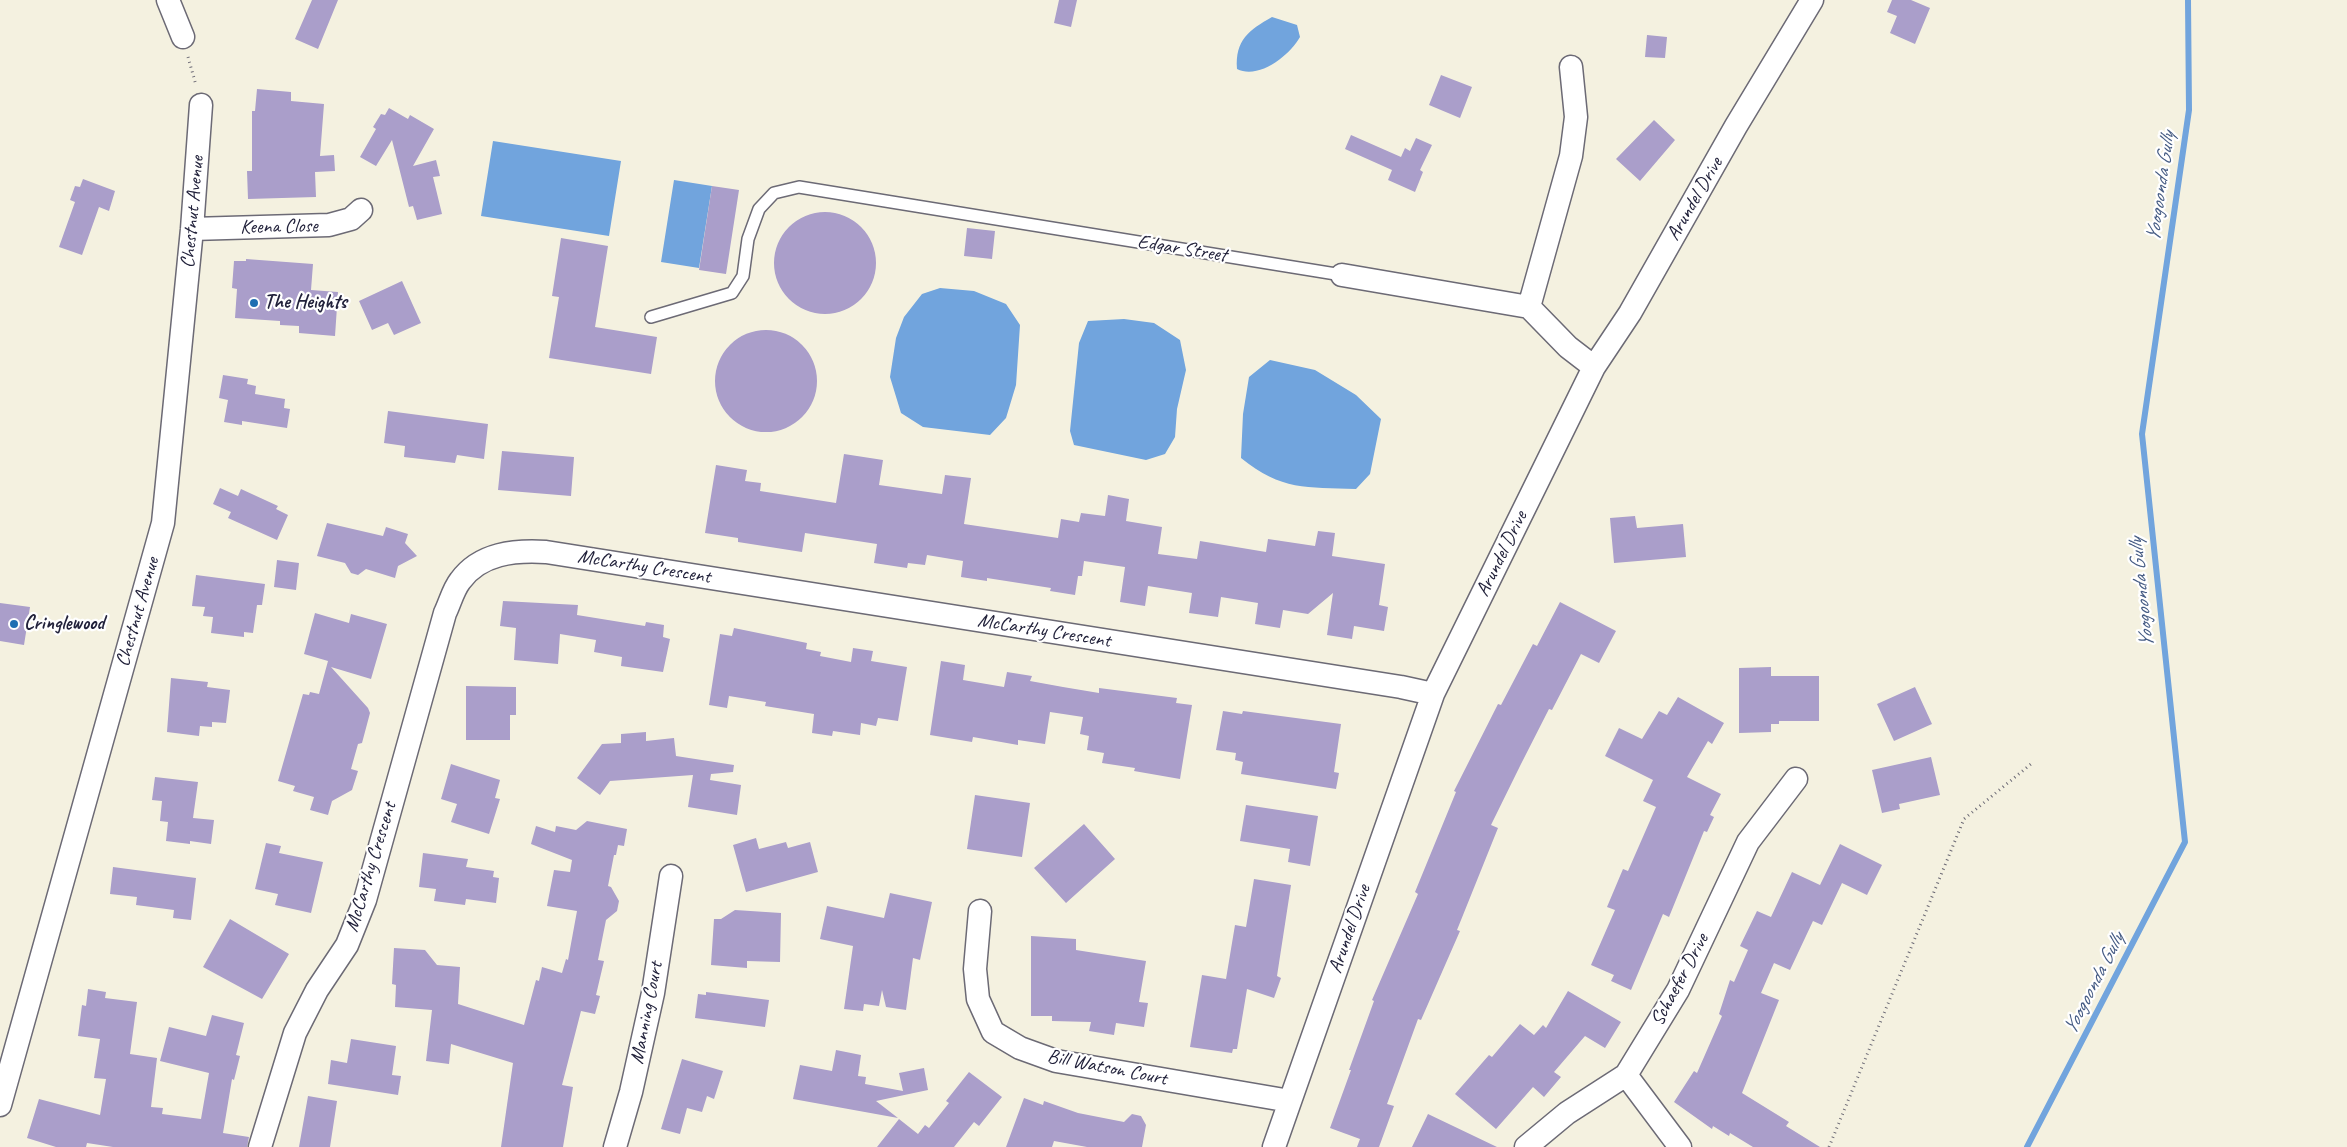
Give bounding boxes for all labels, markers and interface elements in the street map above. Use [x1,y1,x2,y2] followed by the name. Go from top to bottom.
[2141,131,2181,243] water label: Yoogoonda Gully
[1662,153,1728,245] street label: Arundel Drive
[176,155,210,269] street label: Chestnut Avenue
[240,214,318,240] street label: Keena Close
[1136,230,1228,268] street label: Edgar Street
[264,291,347,315] place label: The Heights
[248,297,260,309] marker: The Heights
[1471,507,1533,601] street label: Arundel Drive
[2124,537,2160,649] water label: Yoogoonda Gully
[576,545,712,589] street label: McCarthy Crescent
[111,555,165,669] street label: Chestnut Avenue
[976,609,1112,653] street label: McCarthy Crescent
[24,612,104,636] place label: Cringlewood
[8,618,20,630] marker: Cringlewood
[340,799,402,935] street label: McCarthy Crescent
[1324,882,1376,976] street label: Arundel Drive
[2058,929,2130,1039] water label: Yoogoonda Gully
[1646,930,1714,1030] street label: Schaefer Drive
[625,960,669,1066] street label: Manning Court
[1045,1045,1169,1091] street label: Bill Watson Court

